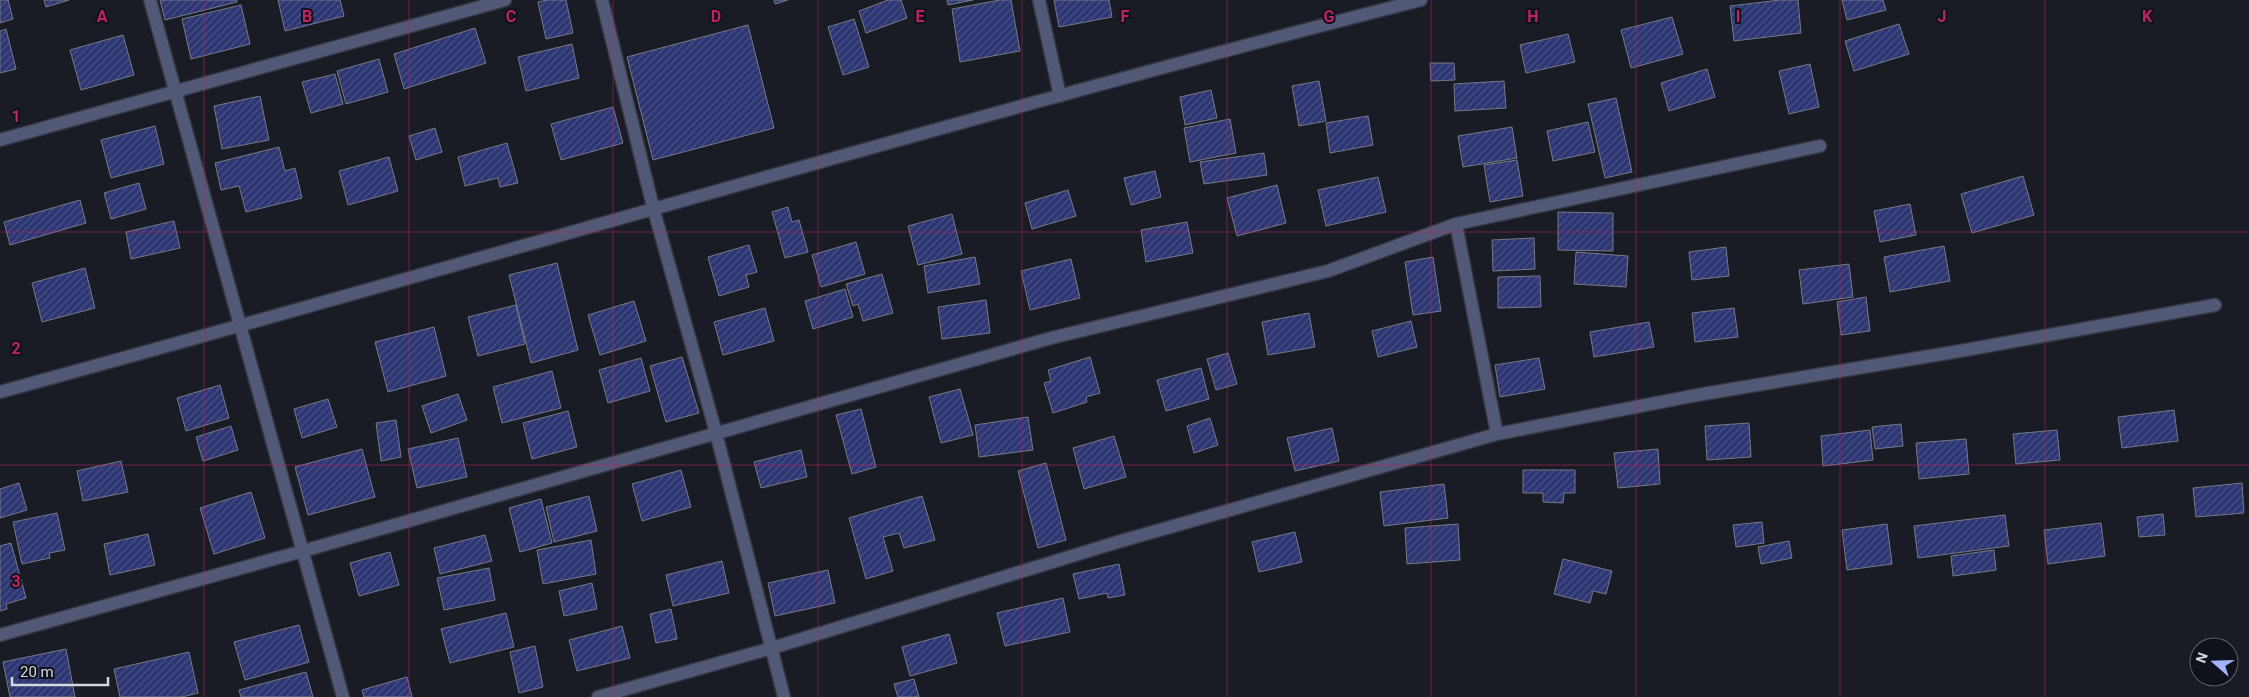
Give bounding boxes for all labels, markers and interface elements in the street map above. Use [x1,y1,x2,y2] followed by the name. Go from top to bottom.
[97,7,108,26] text: A
[302,7,312,26] text: B
[506,7,516,26] text: C
[711,7,721,26] text: D
[916,7,925,26] text: E
[1121,7,1130,26] text: F
[1324,7,1335,26] text: G
[1527,7,1539,26] text: H
[1736,7,1740,26] text: I
[1938,7,1946,26] text: J
[2142,7,2153,26] text: K
[11,107,21,126] text: 1
[11,339,21,358] text: 2
[11,572,21,591] text: 3
[2189,637,2239,687] north arrow
[2193,650,2211,665] text: N
[12,654,109,686] scale bar
[20,663,54,681] text: 20 m

